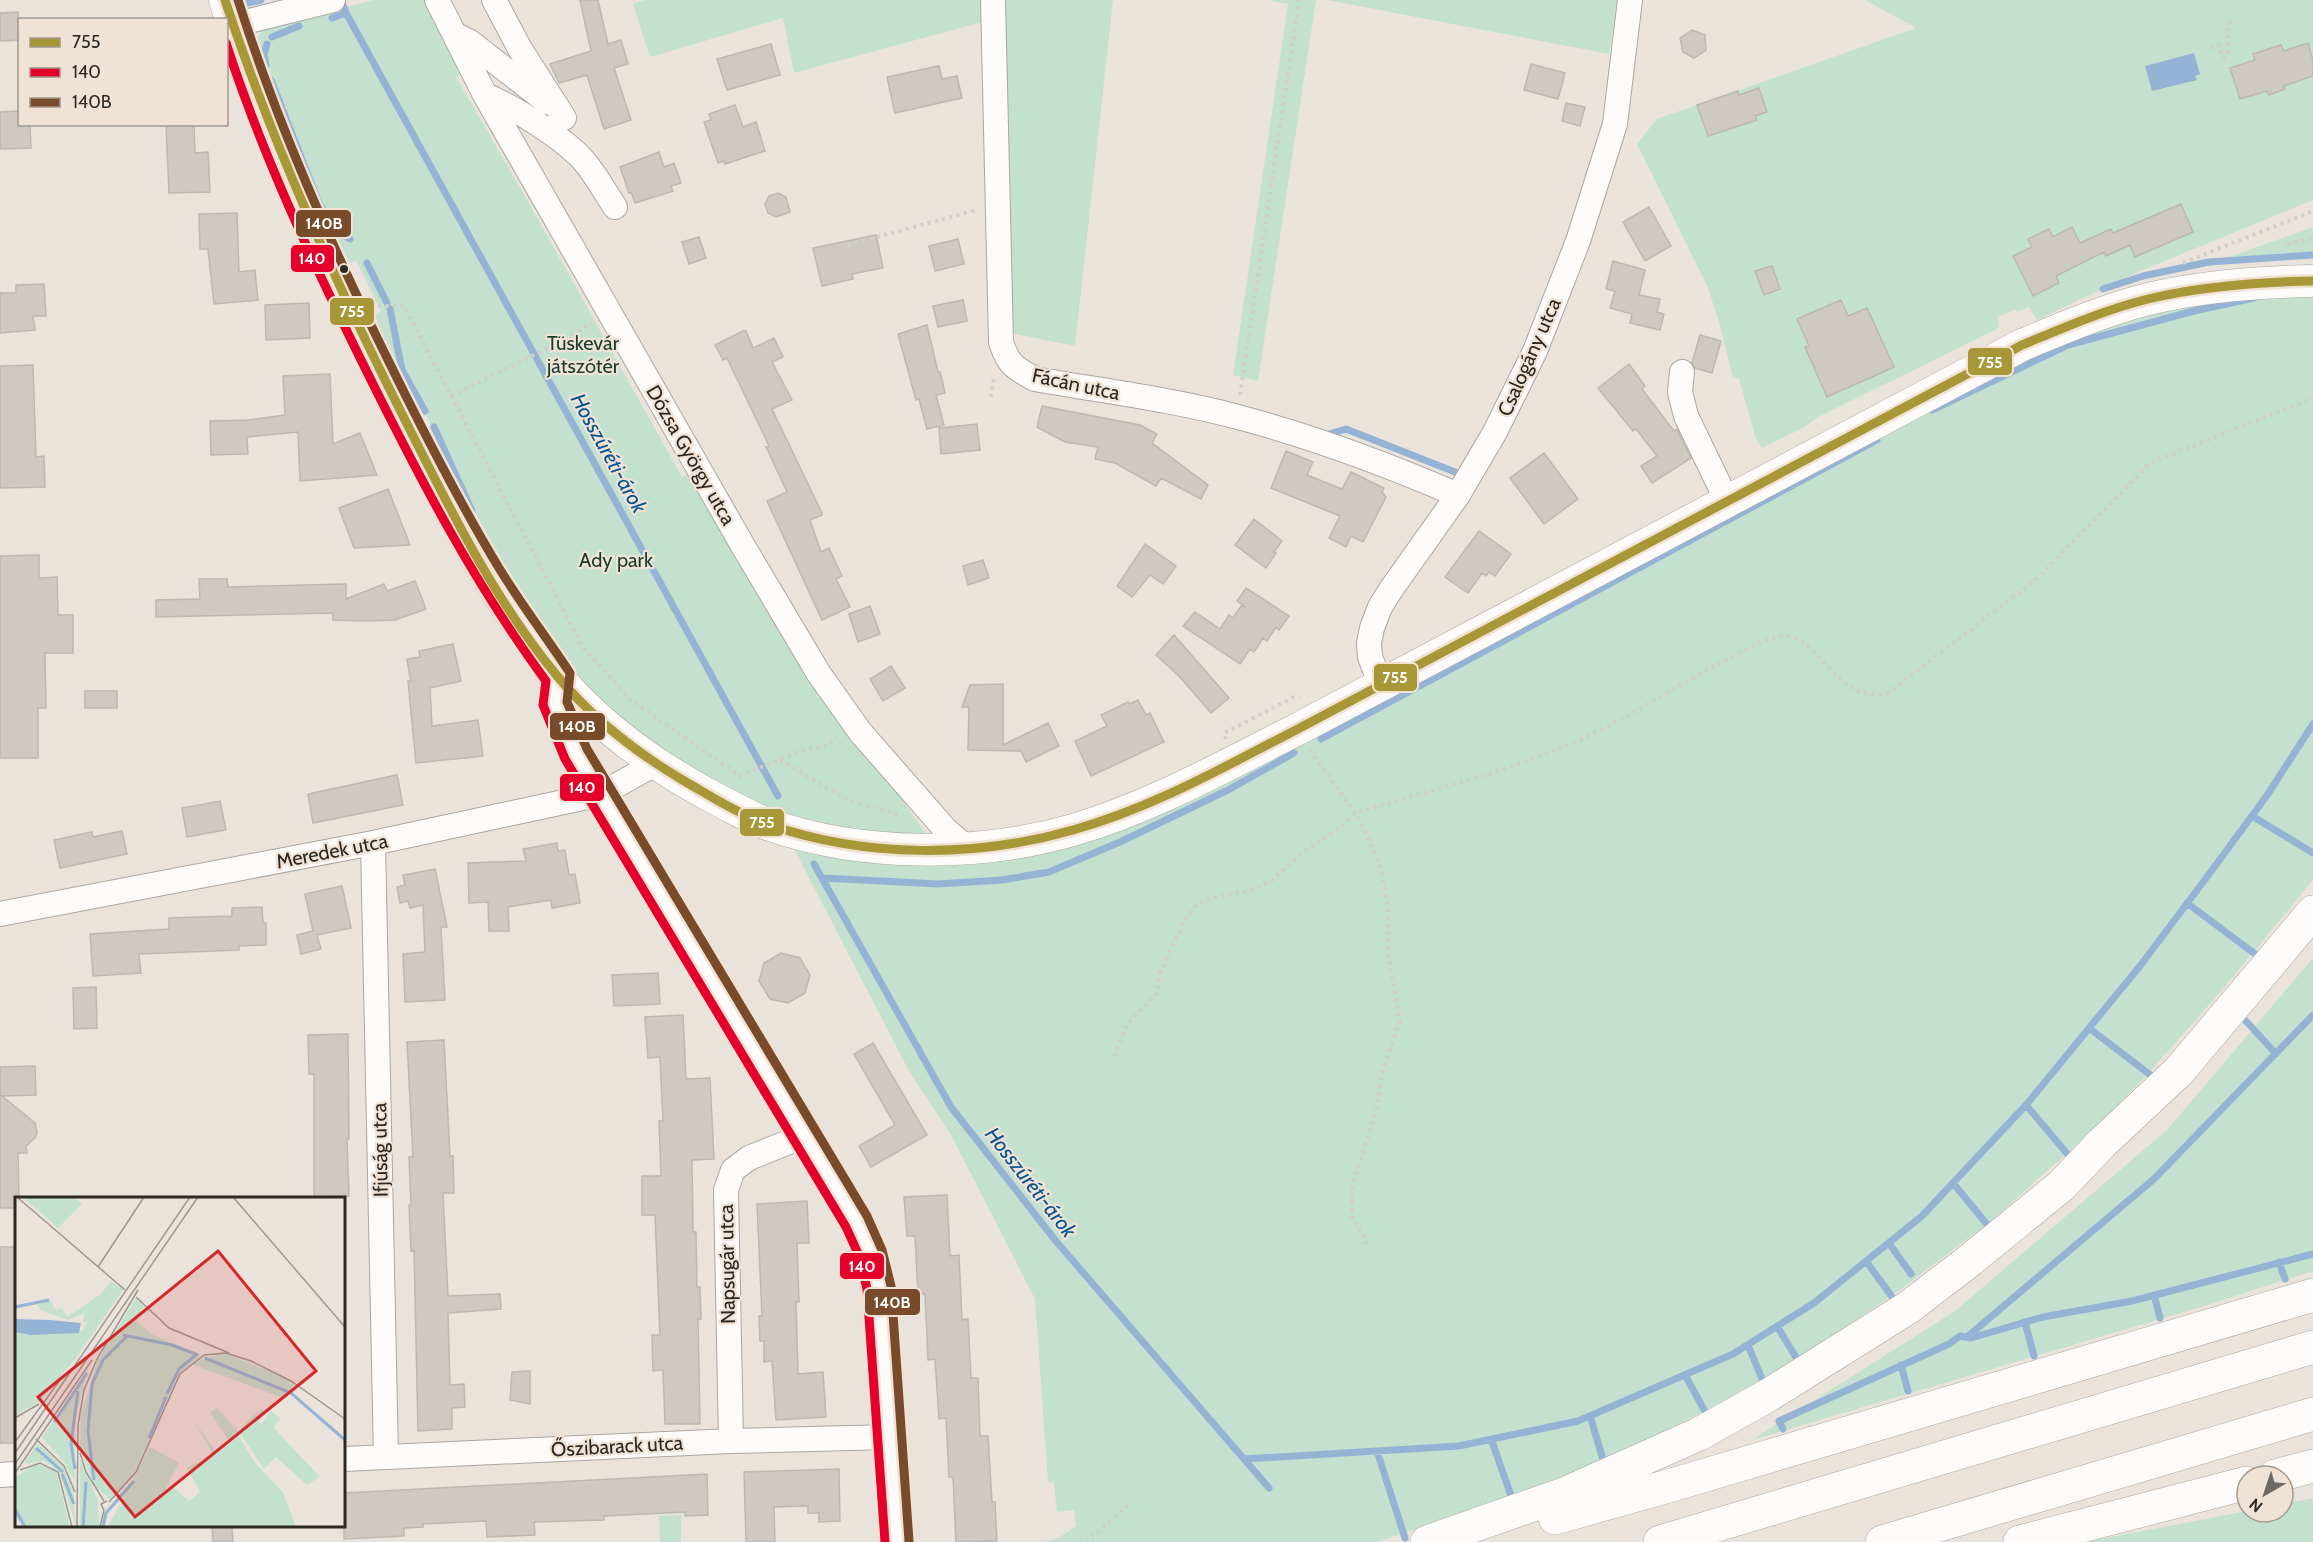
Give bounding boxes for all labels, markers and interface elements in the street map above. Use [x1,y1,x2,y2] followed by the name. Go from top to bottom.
[18,18,228,126] legend
[72,31,101,53] text: 755
[72,61,101,83] text: 140
[72,91,112,113] text: 140B
[295,209,352,238] line badge: 140B
[305,214,343,233] text: 140B
[290,244,335,273] line badge: 140
[298,249,326,268] text: 140
[338,263,350,275] unlabelled marker
[1492,294,1566,420] street label: Csalogány utca
[329,297,375,326] line badge: 755
[339,302,365,321] text: 755
[546,331,620,378] park label: Tüskevár játszótér
[1967,347,2013,376] line badge: 755
[1977,353,2003,372] text: 755
[1030,363,1122,405] street label: Fácán utca
[641,381,741,530] street label: Dózsa György utca
[566,389,653,518] water label: Hosszúréti-árok
[579,548,653,572] park label: Ady park
[1373,663,1418,692] line badge: 755
[1382,668,1408,687] text: 755
[549,712,606,741] line badge: 140B
[558,717,596,736] text: 140B
[559,773,605,802] line badge: 140
[568,778,596,797] text: 140
[739,808,785,837] line badge: 755
[749,813,775,832] text: 755
[274,828,390,874] street label: Meredek utca
[367,1102,393,1197] street label: Ifjúság utca
[980,1122,1082,1243] water label: Hosszúréti-árok
[15,1197,345,1527] inset map
[714,1204,740,1324] street label: Napsugár utca
[839,1252,885,1280] line badge: 140
[848,1257,876,1276] text: 140
[864,1288,921,1316] line badge: 140B
[873,1293,911,1312] text: 140B
[550,1431,684,1461] street label: Őszibarack utca
[2235,1464,2295,1524] north arrow
[2246,1494,2266,1516] text: N

